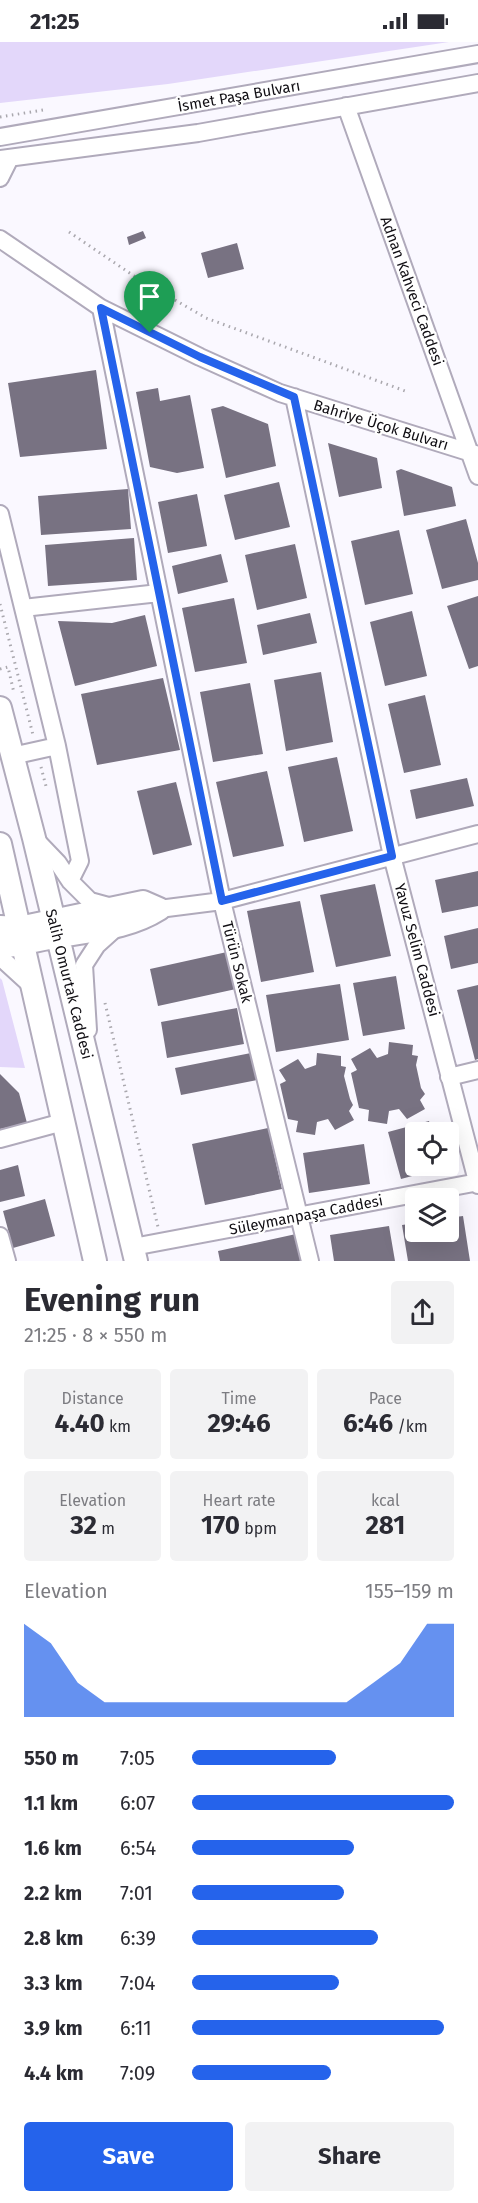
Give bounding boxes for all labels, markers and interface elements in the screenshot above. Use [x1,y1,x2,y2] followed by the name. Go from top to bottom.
[30,8,80,35] text: 21:25
[176,76,302,116] street label: İsmet Paşa Bulvarı
[377,214,447,368] street label: Adnan Kahveci Caddesi
[124,271,175,333] pin
[133,280,166,313] icon: arrive
[311,396,451,454] street label: Bahriye Üçok Bulvarı
[391,881,443,1019] street label: Yavuz Selim Caddesi
[42,907,96,1061] street label: Salih Omurtak Caddesi
[218,919,256,1005] street label: Türün Sokak
[405,1122,459,1242] map controls
[405,1122,459,1176] button: locate
[405,1188,459,1242] button: layers
[228,1191,384,1239] street label: Süleymanpaşa Caddesi
[24,1280,200,1320] text: Evening run
[391,1281,454,1344] button: share
[24,1323,167,1347] text: 21:25 · 8 × 550 m
[62,1389,124,1408] text: Distance
[221,1389,257,1408] text: Time
[369,1389,402,1408] text: Pace
[54,1408,105,1439] text: 4.40
[207,1408,271,1439] text: 29:46
[343,1408,393,1439] text: 6:46
[105,1417,131,1436] text: km
[393,1417,428,1436] text: /km
[59,1491,126,1510] text: Elevation
[203,1491,275,1510] text: Heart rate
[371,1491,400,1510] text: kcal
[70,1510,97,1541] text: 32
[201,1510,240,1541] text: 170
[365,1510,405,1541] text: 281
[97,1519,115,1538] text: m
[240,1519,277,1538] text: bpm
[24,1579,108,1603] text: Elevation
[365,1579,454,1603] text: 155–159 m
[24,1746,79,1770] text: 550 m
[120,1746,155,1770] text: 7:05
[24,1791,78,1815] text: 1.1 km
[120,1791,155,1815] text: 6:07
[24,1836,82,1860] text: 1.6 km
[120,1836,156,1860] text: 6:54
[24,1881,82,1905] text: 2.2 km
[120,1881,153,1905] text: 7:01
[24,1926,83,1950] text: 2.8 km
[120,1926,156,1950] text: 6:39
[24,1971,83,1995] text: 3.3 km
[120,1971,155,1995] text: 7:04
[24,2016,83,2040] text: 3.9 km
[120,2016,152,2040] text: 6:11
[24,2061,84,2085] text: 4.4 km
[120,2061,155,2085] text: 7:09
[24,2122,233,2191] button: Save
[245,2122,454,2191] button: Share

